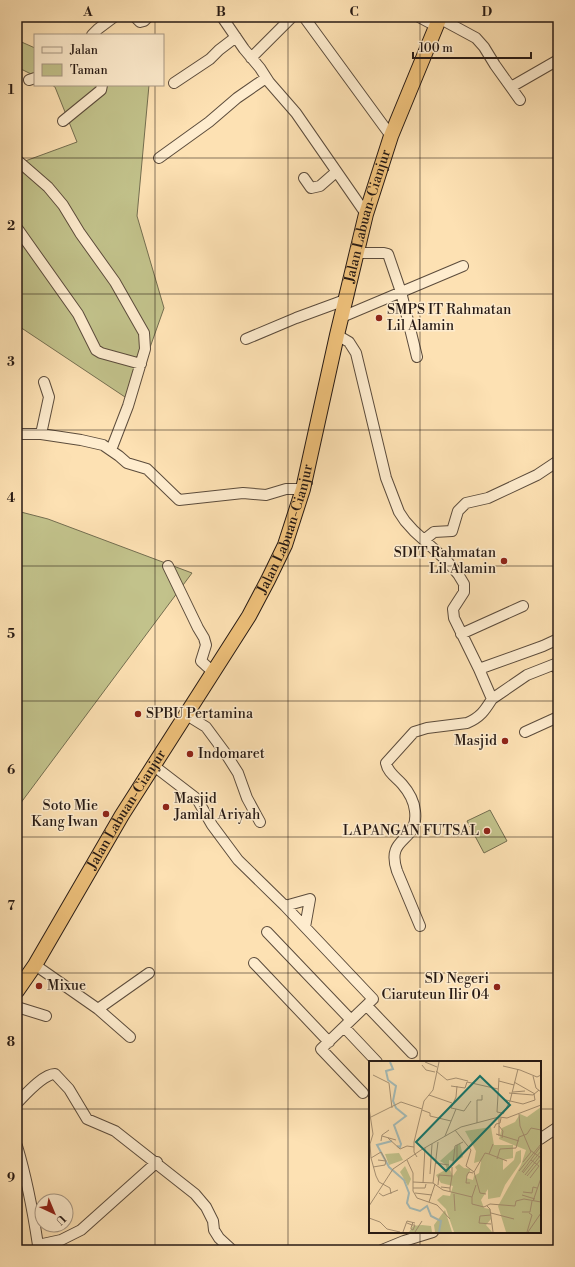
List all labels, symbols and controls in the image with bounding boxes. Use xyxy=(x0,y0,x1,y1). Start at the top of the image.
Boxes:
text: A xyxy=(82,4,93,20)
text: B xyxy=(216,4,226,20)
text: C xyxy=(349,4,359,20)
text: D xyxy=(482,4,492,20)
legend xyxy=(34,34,164,86)
scale bar xyxy=(413,34,531,60)
text: 100 m xyxy=(419,41,453,56)
text: Jalan xyxy=(69,43,98,58)
text: Taman xyxy=(70,63,108,78)
text: 1 xyxy=(8,82,15,98)
street label: Jalan Labuan-Cianjur xyxy=(341,147,395,286)
text: 2 xyxy=(7,218,15,234)
place label: SMPS IT Rahmatan Lil Alamin xyxy=(387,301,512,335)
marker: SMPS IT Rahmatan Lil Alamin xyxy=(374,313,384,323)
text: 3 xyxy=(7,354,15,370)
street label: Jalan Labuan-Cianjur xyxy=(253,462,317,598)
text: 4 xyxy=(7,490,16,506)
place label: SDIT Rahmatan Lil Alamin xyxy=(394,544,497,578)
marker: SDIT Rahmatan Lil Alamin xyxy=(499,556,509,566)
text: 5 xyxy=(7,626,15,642)
place label: SPBU Pertamina xyxy=(146,705,254,723)
marker: SPBU Pertamina xyxy=(133,709,143,719)
place label: Masjid xyxy=(454,732,497,750)
marker: Masjid xyxy=(500,736,510,746)
place label: Indomaret xyxy=(198,745,265,763)
street label: Jalan Labuan-Cianjur xyxy=(83,746,170,874)
marker: Indomaret xyxy=(185,749,195,759)
text: 6 xyxy=(7,762,15,778)
place label: Masjid Jamlal Ariyah xyxy=(173,790,261,824)
place label: Soto Mie Kang Iwan xyxy=(31,797,99,831)
marker: Masjid Jamlal Ariyah xyxy=(161,802,171,812)
marker: Soto Mie Kang Iwan xyxy=(101,809,111,819)
place label: LAPANGAN FUTSAL xyxy=(343,822,479,840)
marker: LAPANGAN FUTSAL xyxy=(482,826,492,836)
text: 7 xyxy=(7,898,15,914)
place label: SD Negeri Ciaruteun Ilir 04 xyxy=(382,970,489,1004)
place label: Mixue xyxy=(47,977,86,995)
marker: Mixue xyxy=(34,981,44,991)
marker: SD Negeri Ciaruteun Ilir 04 xyxy=(492,982,502,992)
text: 8 xyxy=(7,1034,15,1050)
inset map xyxy=(369,1061,541,1233)
text: 9 xyxy=(7,1170,15,1186)
north arrow xyxy=(34,1193,74,1233)
text: U xyxy=(52,1211,68,1228)

